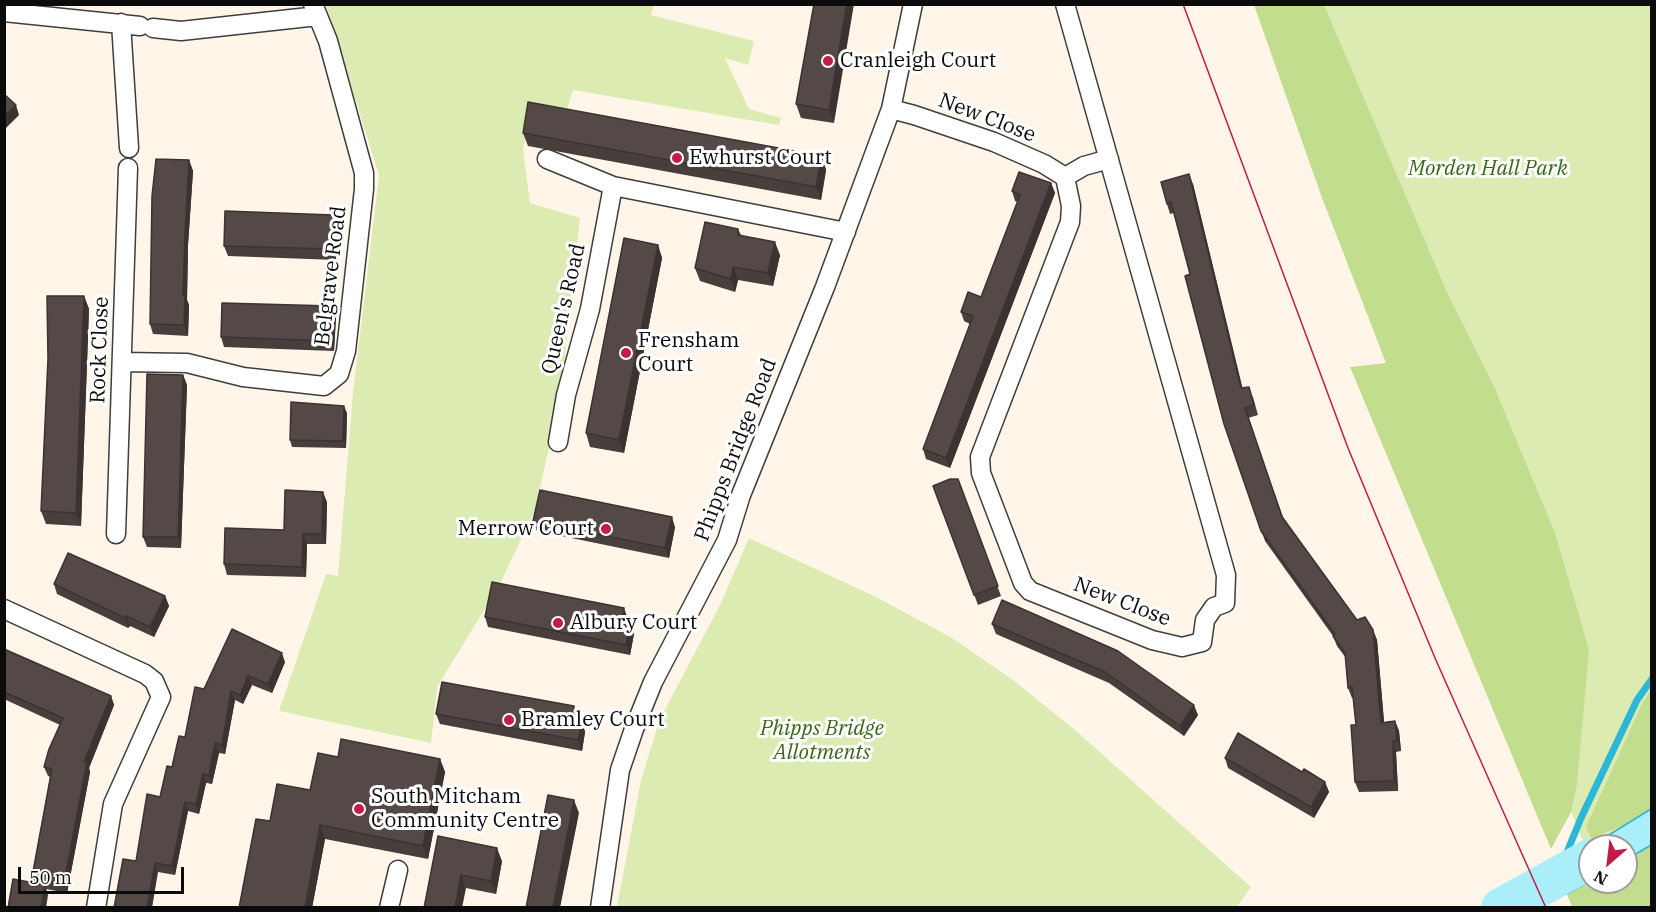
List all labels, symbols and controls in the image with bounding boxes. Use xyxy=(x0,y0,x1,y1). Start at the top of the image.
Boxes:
place label: Cranleigh Court xyxy=(840,48,996,74)
marker: Cranleigh Court xyxy=(821,54,835,68)
street label: New Close xyxy=(935,88,1039,148)
place label: Ewhurst Court xyxy=(689,145,832,171)
marker: Ewhurst Court xyxy=(670,151,684,165)
park label: Morden Hall Park xyxy=(1408,156,1568,182)
street label: Belgrave Road xyxy=(310,205,352,347)
street label: Queen's Road xyxy=(537,241,591,377)
street label: Rock Close xyxy=(86,296,114,404)
place label: Frensham Court xyxy=(638,328,739,378)
marker: Frensham Court xyxy=(619,346,633,360)
street label: Phipps Bridge Road xyxy=(689,355,783,545)
place label: Merrow Court xyxy=(458,516,594,542)
marker: Merrow Court xyxy=(599,522,613,536)
street label: New Close xyxy=(1070,572,1174,632)
place label: Albury Court xyxy=(570,610,697,636)
marker: Albury Court xyxy=(551,616,565,630)
place label: Bramley Court xyxy=(521,707,665,733)
marker: Bramley Court xyxy=(502,713,516,727)
park label: Phipps Bridge Allotments xyxy=(760,716,884,766)
place label: South Mitcham Community Centre xyxy=(371,784,559,834)
marker: South Mitcham Community Centre xyxy=(352,802,366,816)
north arrow xyxy=(1578,834,1638,894)
scale bar xyxy=(21,855,188,893)
text: 50 m xyxy=(29,866,72,889)
text: N xyxy=(1590,866,1611,890)

